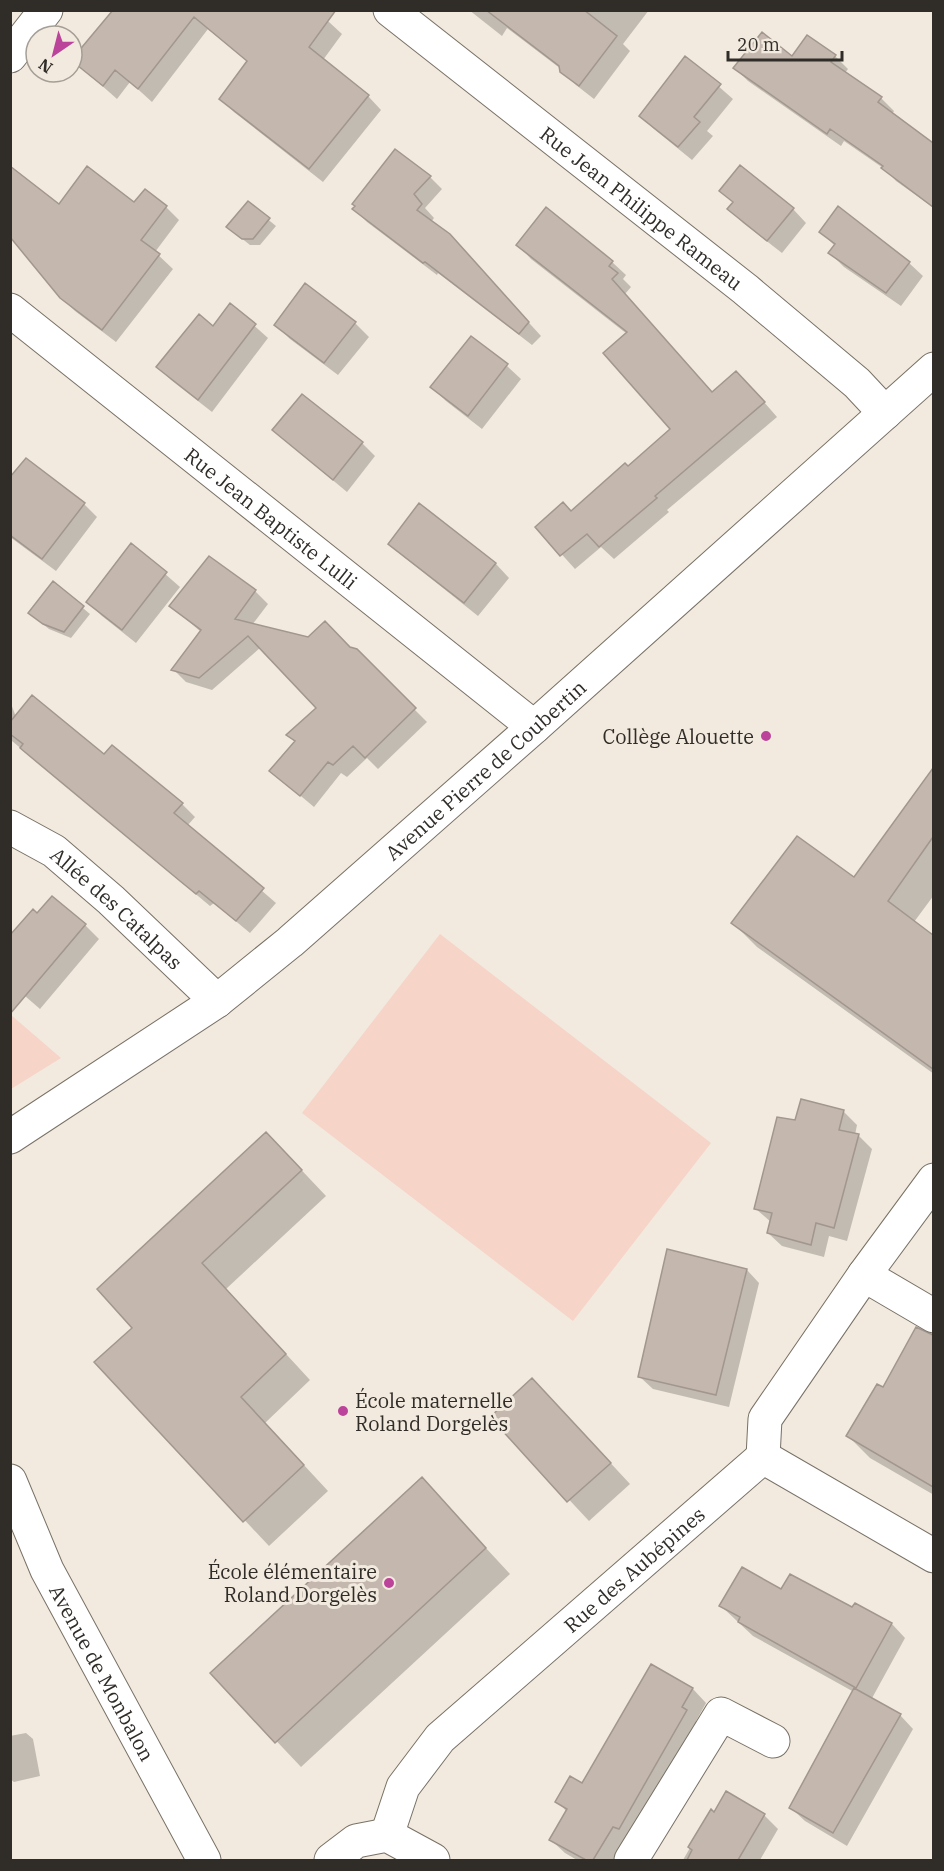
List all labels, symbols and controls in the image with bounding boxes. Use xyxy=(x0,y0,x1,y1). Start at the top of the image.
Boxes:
north arrow xyxy=(24,24,84,84)
scale bar xyxy=(728,24,842,62)
text: 20 m xyxy=(737,33,780,56)
text: N xyxy=(34,54,56,78)
street label: Rue Jean Philippe Rameau xyxy=(535,120,748,296)
street label: Rue Jean Baptiste Lulli xyxy=(179,441,363,595)
street label: Avenue Pierre de Coubertin xyxy=(379,673,592,866)
place label: Collège Alouette xyxy=(603,723,754,750)
marker: Collège Alouette xyxy=(759,729,773,743)
street label: Allée des Catalpas xyxy=(45,841,189,975)
place label: École maternelle Roland Dorgelès xyxy=(355,1387,513,1437)
marker: École maternelle Roland Dorgelès xyxy=(336,1404,350,1418)
street label: Rue des Aubépines xyxy=(558,1500,710,1638)
place label: École élémentaire Roland Dorgelès xyxy=(208,1558,377,1608)
marker: École élémentaire Roland Dorgelès xyxy=(382,1576,396,1590)
street label: Avenue de Monbalon xyxy=(44,1579,161,1766)

